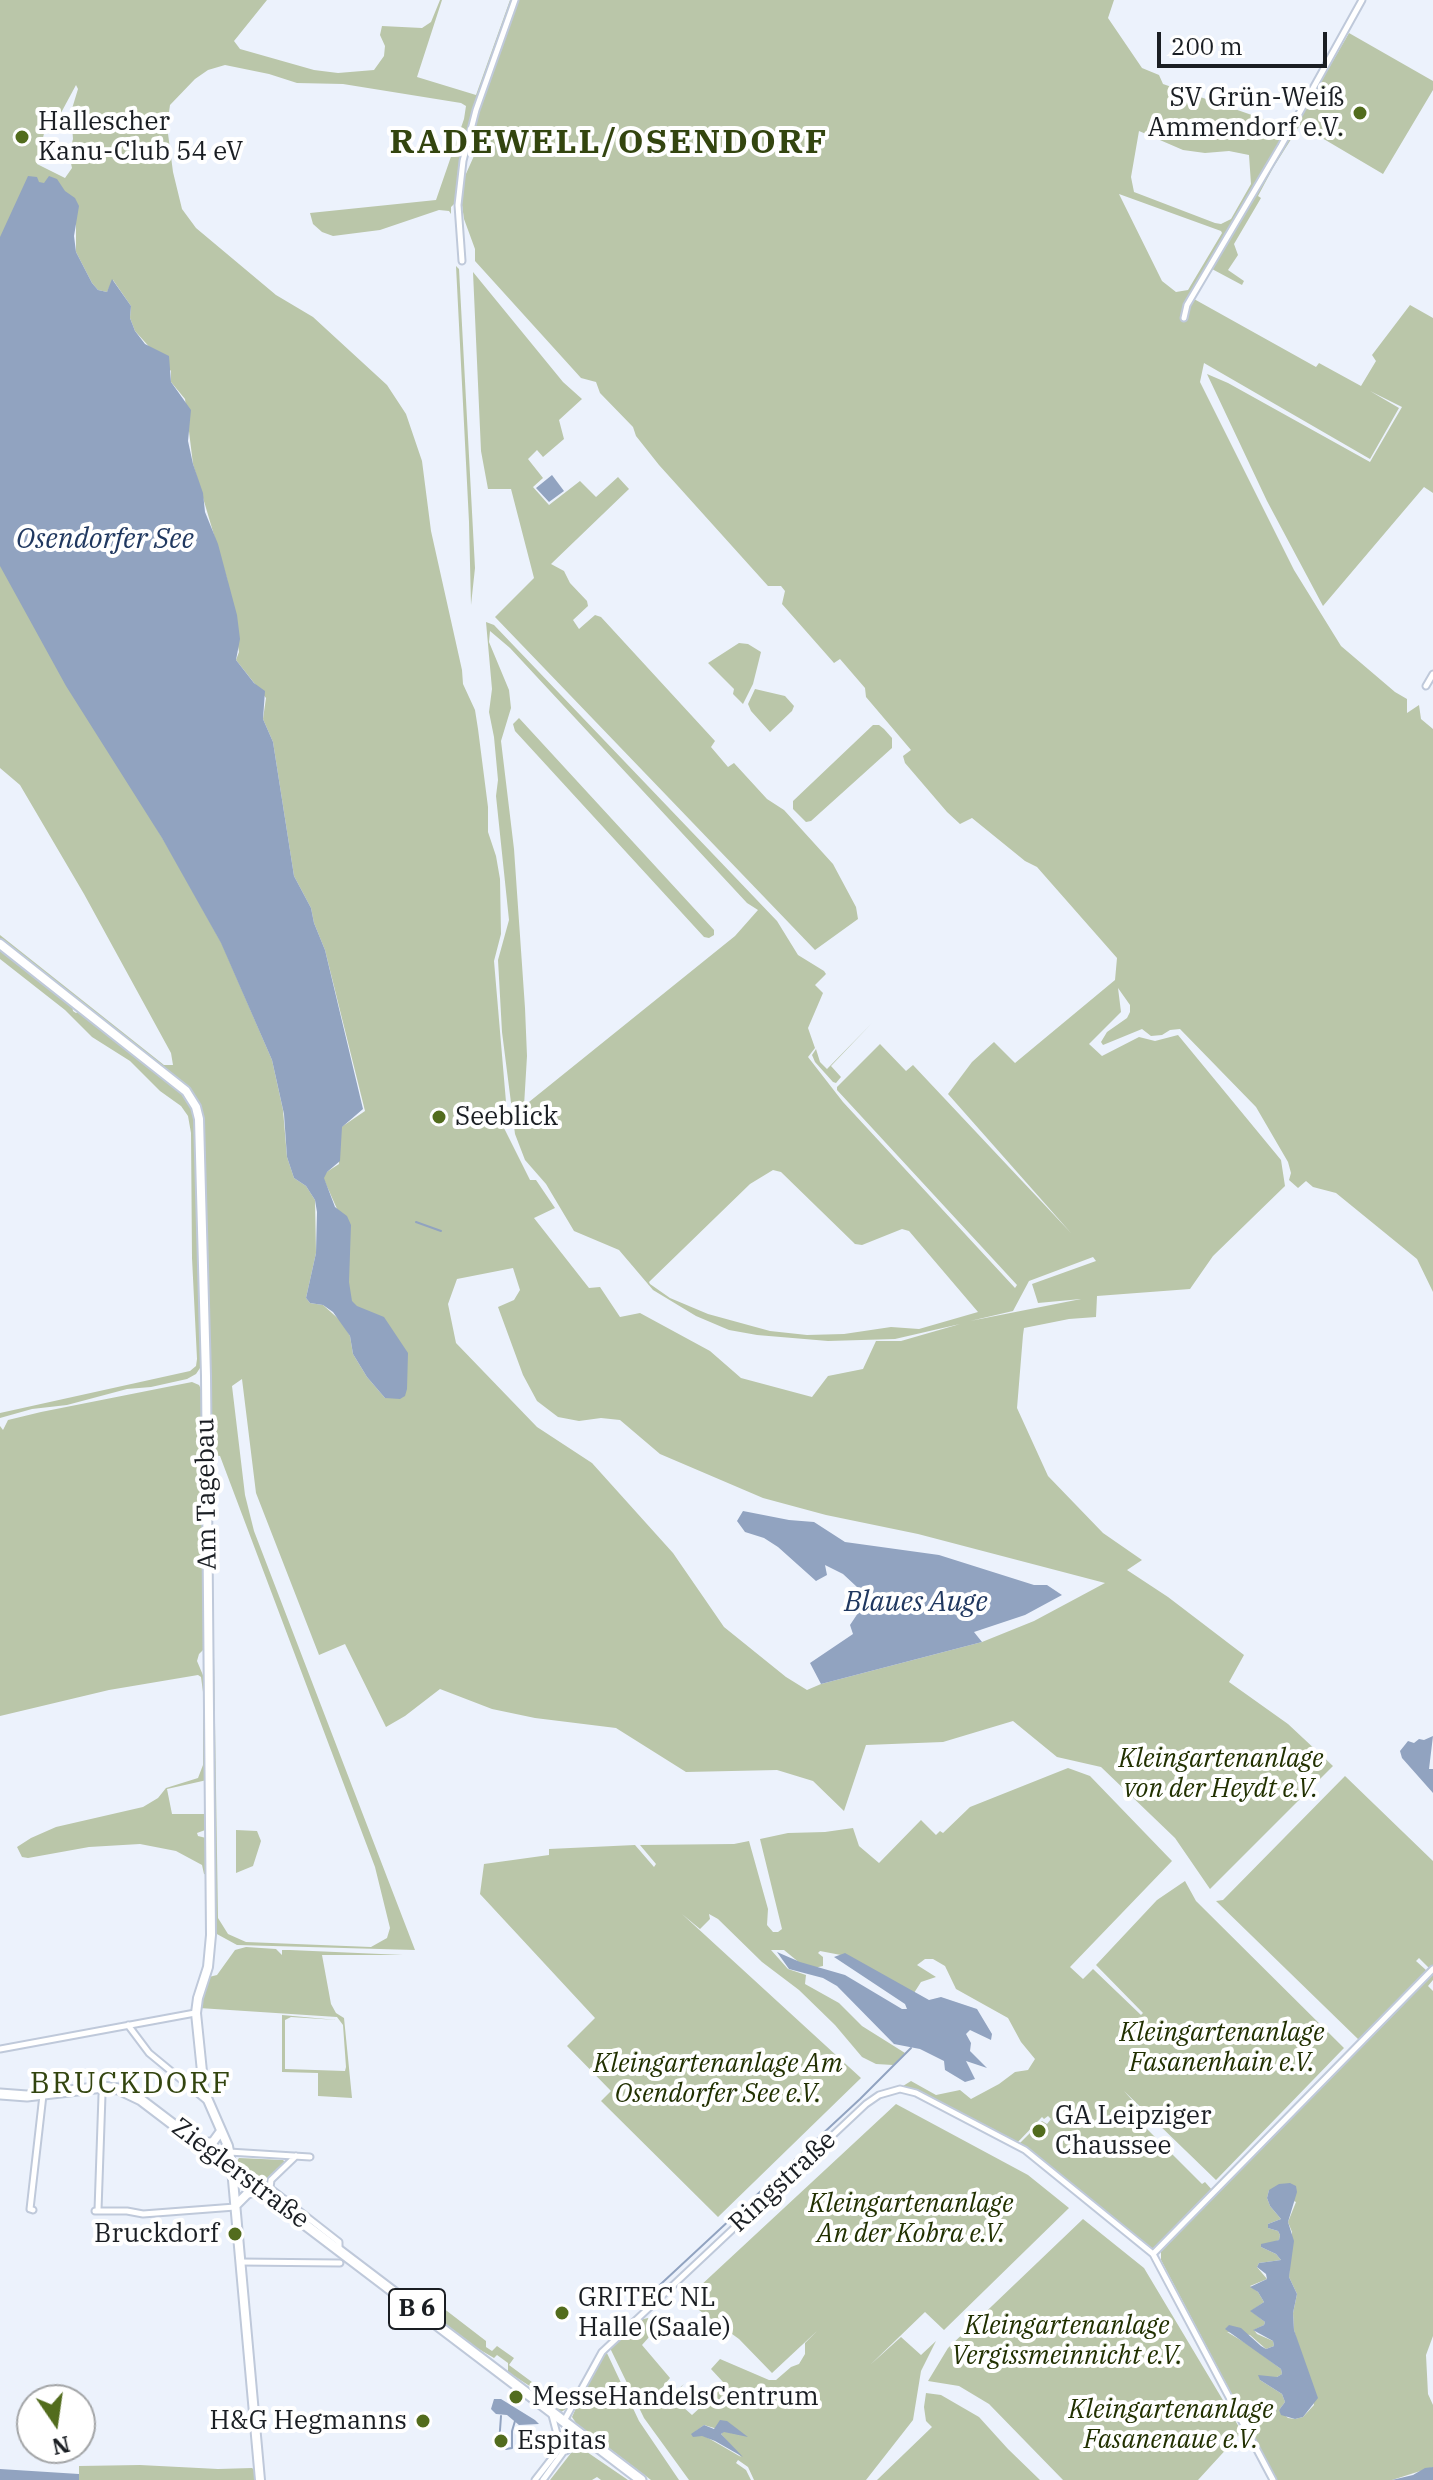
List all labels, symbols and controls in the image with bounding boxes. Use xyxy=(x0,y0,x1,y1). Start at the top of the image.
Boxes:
scale bar xyxy=(1161,16,1331,66)
text: 200 m xyxy=(1171,30,1243,62)
place label: SV Grün-Weiß Ammendorf e.V. xyxy=(1148,82,1344,144)
marker: SV Grün-Weiß Ammendorf e.V. xyxy=(1351,104,1369,122)
place label: Hallescher Kanu-Club 54 eV xyxy=(38,106,243,168)
district label: RADEWELL/OSENDORF xyxy=(389,123,829,163)
marker: Hallescher Kanu-Club 54 eV xyxy=(13,128,31,146)
water label: Osendorfer See xyxy=(16,523,194,557)
place label: Seeblick xyxy=(455,1101,558,1133)
marker: Seeblick xyxy=(430,1108,448,1126)
street label: Am Tagebau xyxy=(190,1417,224,1571)
water label: Blaues Auge xyxy=(844,1586,988,1620)
park label: Kleingartenanlage von der Heydt e.V. xyxy=(1118,1743,1324,1804)
park label: Kleingartenanlage Fasanenhain e.V. xyxy=(1119,2017,1325,2078)
park label: Kleingartenanlage Am Osendorfer See e.V. xyxy=(593,2048,843,2110)
district label: BRUCKDORF xyxy=(30,2066,232,2102)
place label: GA Leipziger Chaussee xyxy=(1055,2100,1212,2162)
street label: Zieglerstraße xyxy=(165,2112,315,2236)
marker: GA Leipziger Chaussee xyxy=(1030,2122,1048,2140)
street label: Ringstraße xyxy=(723,2125,843,2239)
park label: Kleingartenanlage An der Kobra e.V. xyxy=(808,2188,1014,2250)
place label: Bruckdorf xyxy=(94,2218,219,2250)
marker: Bruckdorf xyxy=(226,2225,244,2243)
place label: GRITEC NL Halle (Saale) xyxy=(578,2282,731,2344)
road number: B 6 xyxy=(389,2289,445,2329)
marker: GRITEC NL Halle (Saale) xyxy=(553,2304,571,2322)
park label: Kleingartenanlage Vergissmeinnicht e.V. xyxy=(951,2310,1183,2372)
place label: MesseHandelsCentrum xyxy=(532,2381,819,2413)
north arrow xyxy=(16,2384,96,2464)
marker: MesseHandelsCentrum xyxy=(507,2388,525,2406)
park label: Kleingartenanlage Fasanenaue e.V. xyxy=(1068,2394,1274,2456)
place label: H&G Hegmanns xyxy=(209,2405,407,2437)
marker: H&G Hegmanns xyxy=(414,2412,432,2430)
place label: Espitas xyxy=(517,2425,607,2457)
text: N xyxy=(49,2430,73,2462)
marker: Espitas xyxy=(492,2432,510,2450)

